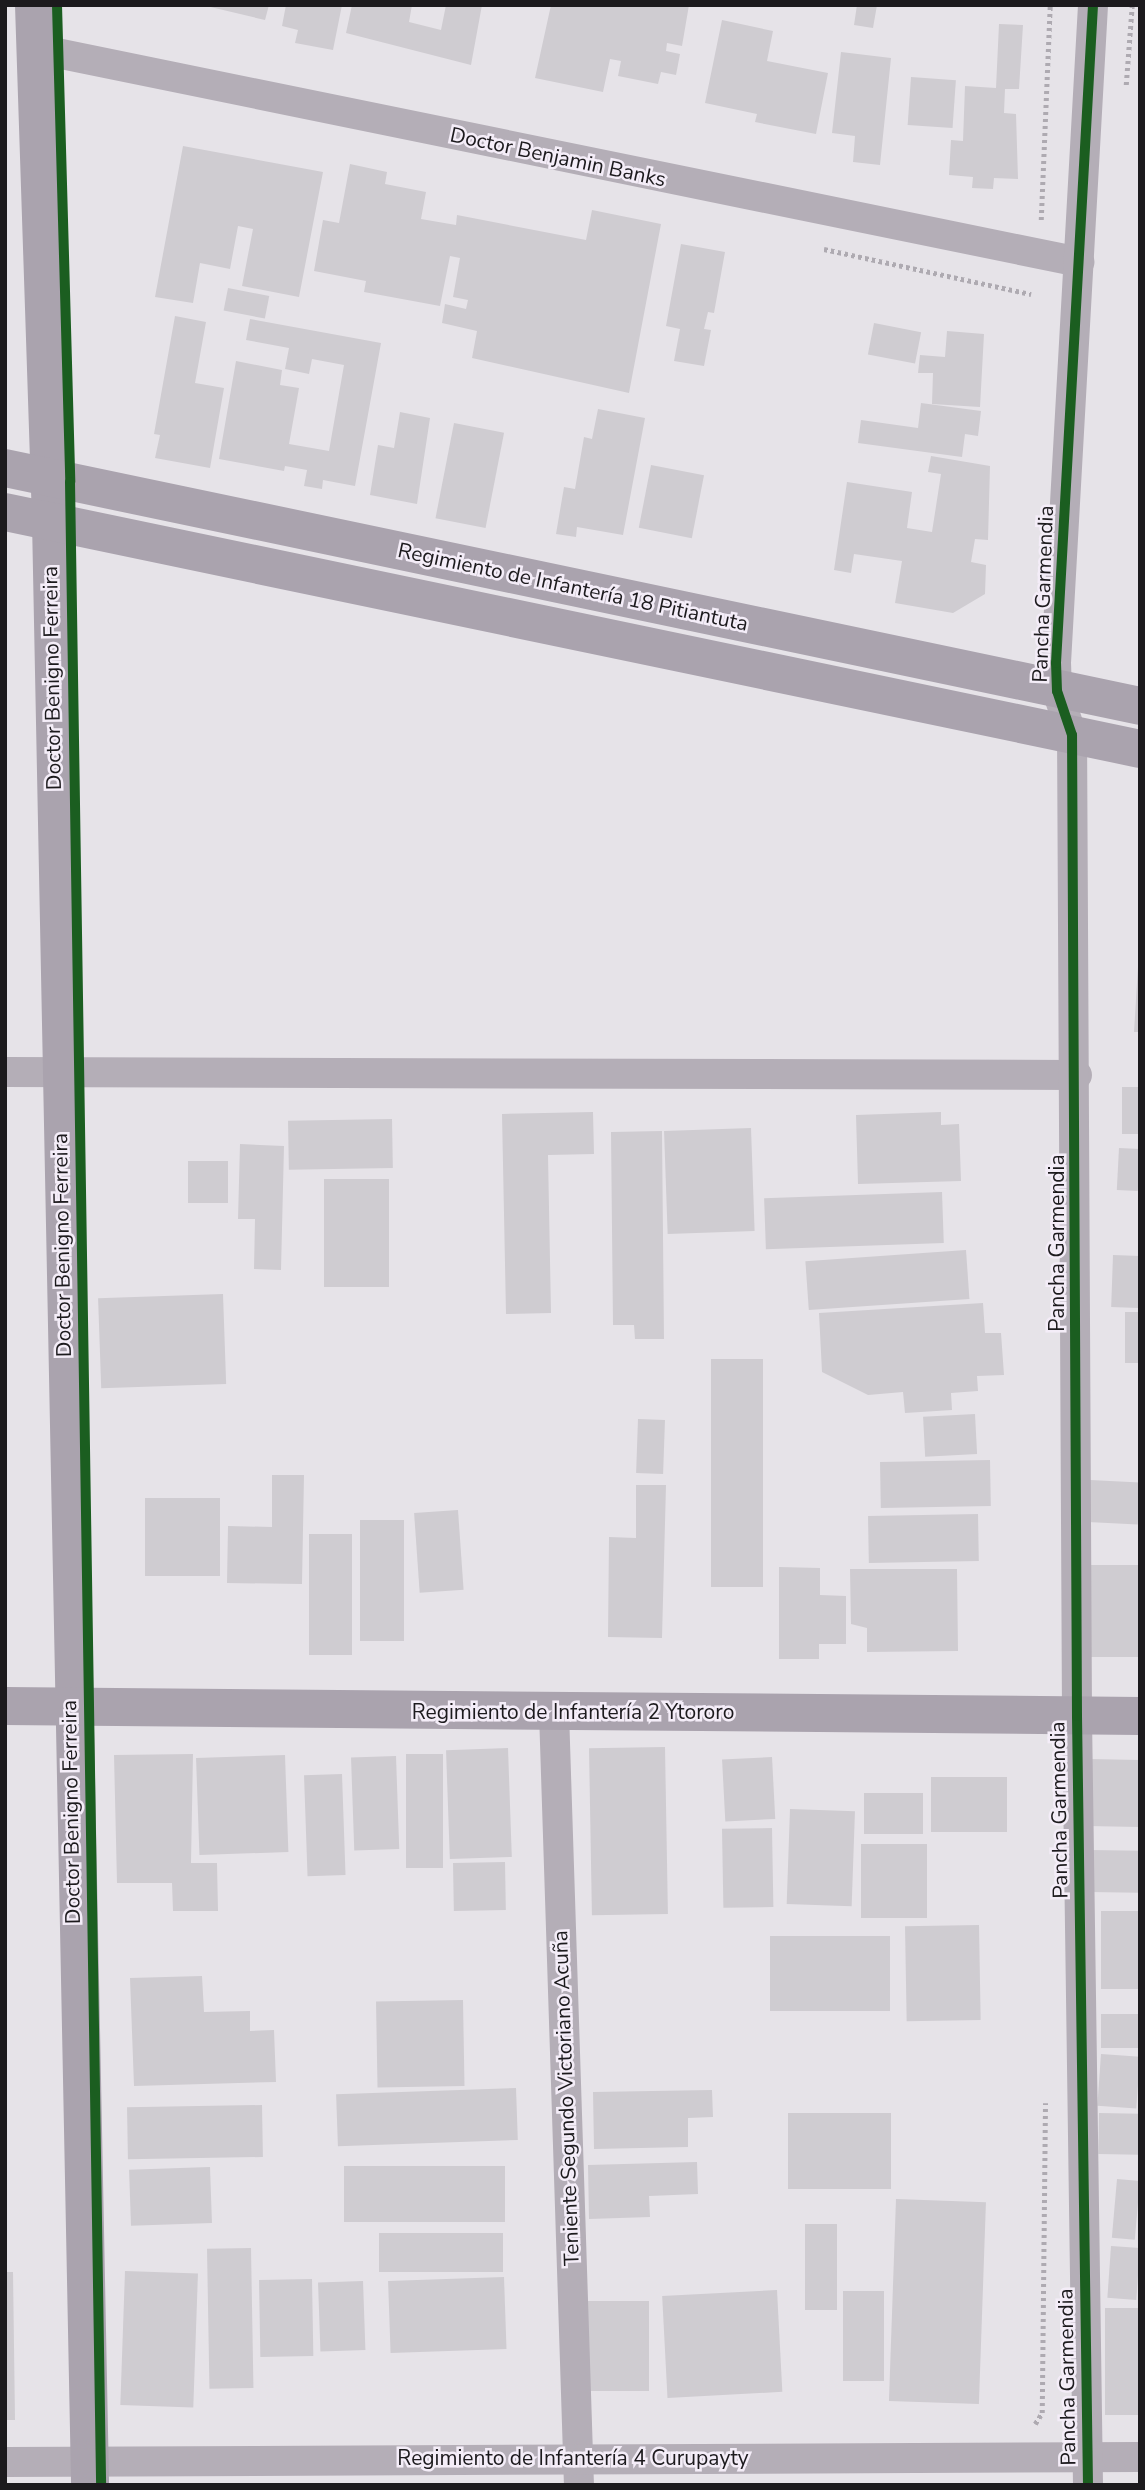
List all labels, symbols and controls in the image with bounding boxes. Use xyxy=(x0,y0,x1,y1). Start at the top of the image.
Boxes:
street label: Doctor Benjamin Banks xyxy=(448,122,668,192)
street label: Pancha Garmendia xyxy=(1027,505,1059,683)
street label: Regimiento de Infantería 18 Pitiantuta xyxy=(396,538,750,636)
street label: Doctor Benigno Ferreira xyxy=(37,566,67,790)
street label: Doctor Benigno Ferreira xyxy=(47,1133,77,1357)
street label: Pancha Garmendia xyxy=(1044,1154,1070,1332)
street label: Regimiento de Infantería 2 Ytororo xyxy=(412,1699,734,1725)
street label: Doctor Benigno Ferreira xyxy=(56,1700,86,1924)
street label: Pancha Garmendia xyxy=(1045,1721,1073,1899)
street label: Teniente Segundo Victoriano Acuña xyxy=(548,1930,584,2266)
street label: Pancha Garmendia xyxy=(1053,2288,1081,2466)
street label: Regimiento de Infantería 4 Curupayty xyxy=(397,2445,749,2471)

